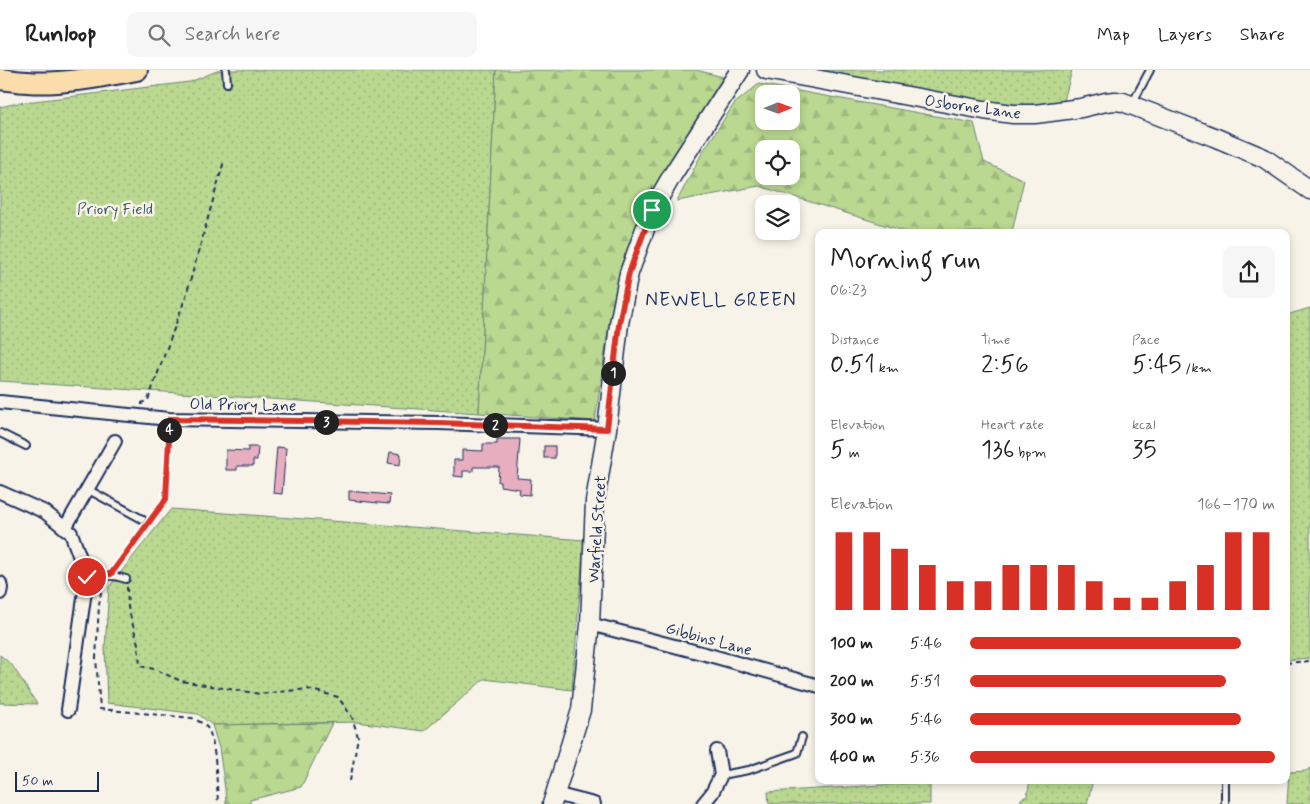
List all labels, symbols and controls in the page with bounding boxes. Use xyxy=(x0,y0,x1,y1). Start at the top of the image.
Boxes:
search box xyxy=(127,12,477,57)
text: Runloop xyxy=(25,19,97,50)
icon: search xyxy=(145,21,173,49)
text: Search here xyxy=(185,22,280,47)
text: Map xyxy=(1097,23,1130,47)
text: Layers xyxy=(1158,23,1212,47)
text: Share xyxy=(1240,23,1285,47)
north arrow xyxy=(755,85,800,130)
map controls xyxy=(755,85,800,240)
street label: Osborne Lane xyxy=(923,90,1022,125)
button: locate xyxy=(755,140,800,185)
pin xyxy=(631,189,673,231)
button: layers xyxy=(755,195,800,240)
icon: arrive xyxy=(638,196,666,224)
park label: Priory Field xyxy=(77,199,153,220)
text: Morning run xyxy=(830,242,981,279)
button: share xyxy=(1223,246,1275,298)
text: 06:23 xyxy=(830,280,867,301)
district label: NEWELL GREEN xyxy=(645,288,797,313)
text: Distance xyxy=(830,331,879,349)
text: Time xyxy=(981,331,1010,349)
text: Pace xyxy=(1132,331,1160,349)
text: 0.51 xyxy=(830,349,875,382)
text: 2:56 xyxy=(981,349,1029,382)
text: 5:45 xyxy=(1132,349,1182,382)
text: km xyxy=(875,359,899,377)
text: /km xyxy=(1182,359,1212,377)
pin: 1 xyxy=(600,360,626,386)
text: 1 xyxy=(610,364,617,382)
street label: Old Priory Lane xyxy=(189,394,296,417)
pin: 3 xyxy=(314,410,338,434)
pin: 2 xyxy=(482,412,508,438)
text: 3 xyxy=(323,413,330,431)
text: 2 xyxy=(492,416,499,434)
text: Elevation xyxy=(830,416,885,434)
text: Heart rate xyxy=(981,416,1044,434)
text: kcal xyxy=(1132,416,1156,434)
pin: 4 xyxy=(156,418,182,442)
text: 4 xyxy=(165,421,174,439)
text: 5 xyxy=(830,434,845,467)
text: 136 xyxy=(981,434,1015,467)
text: 35 xyxy=(1132,434,1157,467)
text: m xyxy=(845,444,860,462)
text: bpm xyxy=(1015,444,1047,462)
street label: Warfield Street xyxy=(583,474,612,584)
text: Elevation xyxy=(830,494,893,515)
text: 166–170 m xyxy=(1197,494,1275,515)
pin xyxy=(66,556,108,598)
icon: check xyxy=(73,563,101,591)
street label: Gibbins Lane xyxy=(663,618,754,661)
text: 100 m xyxy=(830,633,873,654)
text: 5:46 xyxy=(910,633,942,654)
text: 200 m xyxy=(830,671,874,692)
text: 5:51 xyxy=(910,671,940,692)
text: 300 m xyxy=(830,709,873,730)
text: 5:46 xyxy=(910,709,942,730)
text: 400 m xyxy=(830,747,875,768)
text: 5:36 xyxy=(910,747,940,768)
scale bar xyxy=(15,769,99,792)
text: 50 m xyxy=(22,772,53,790)

